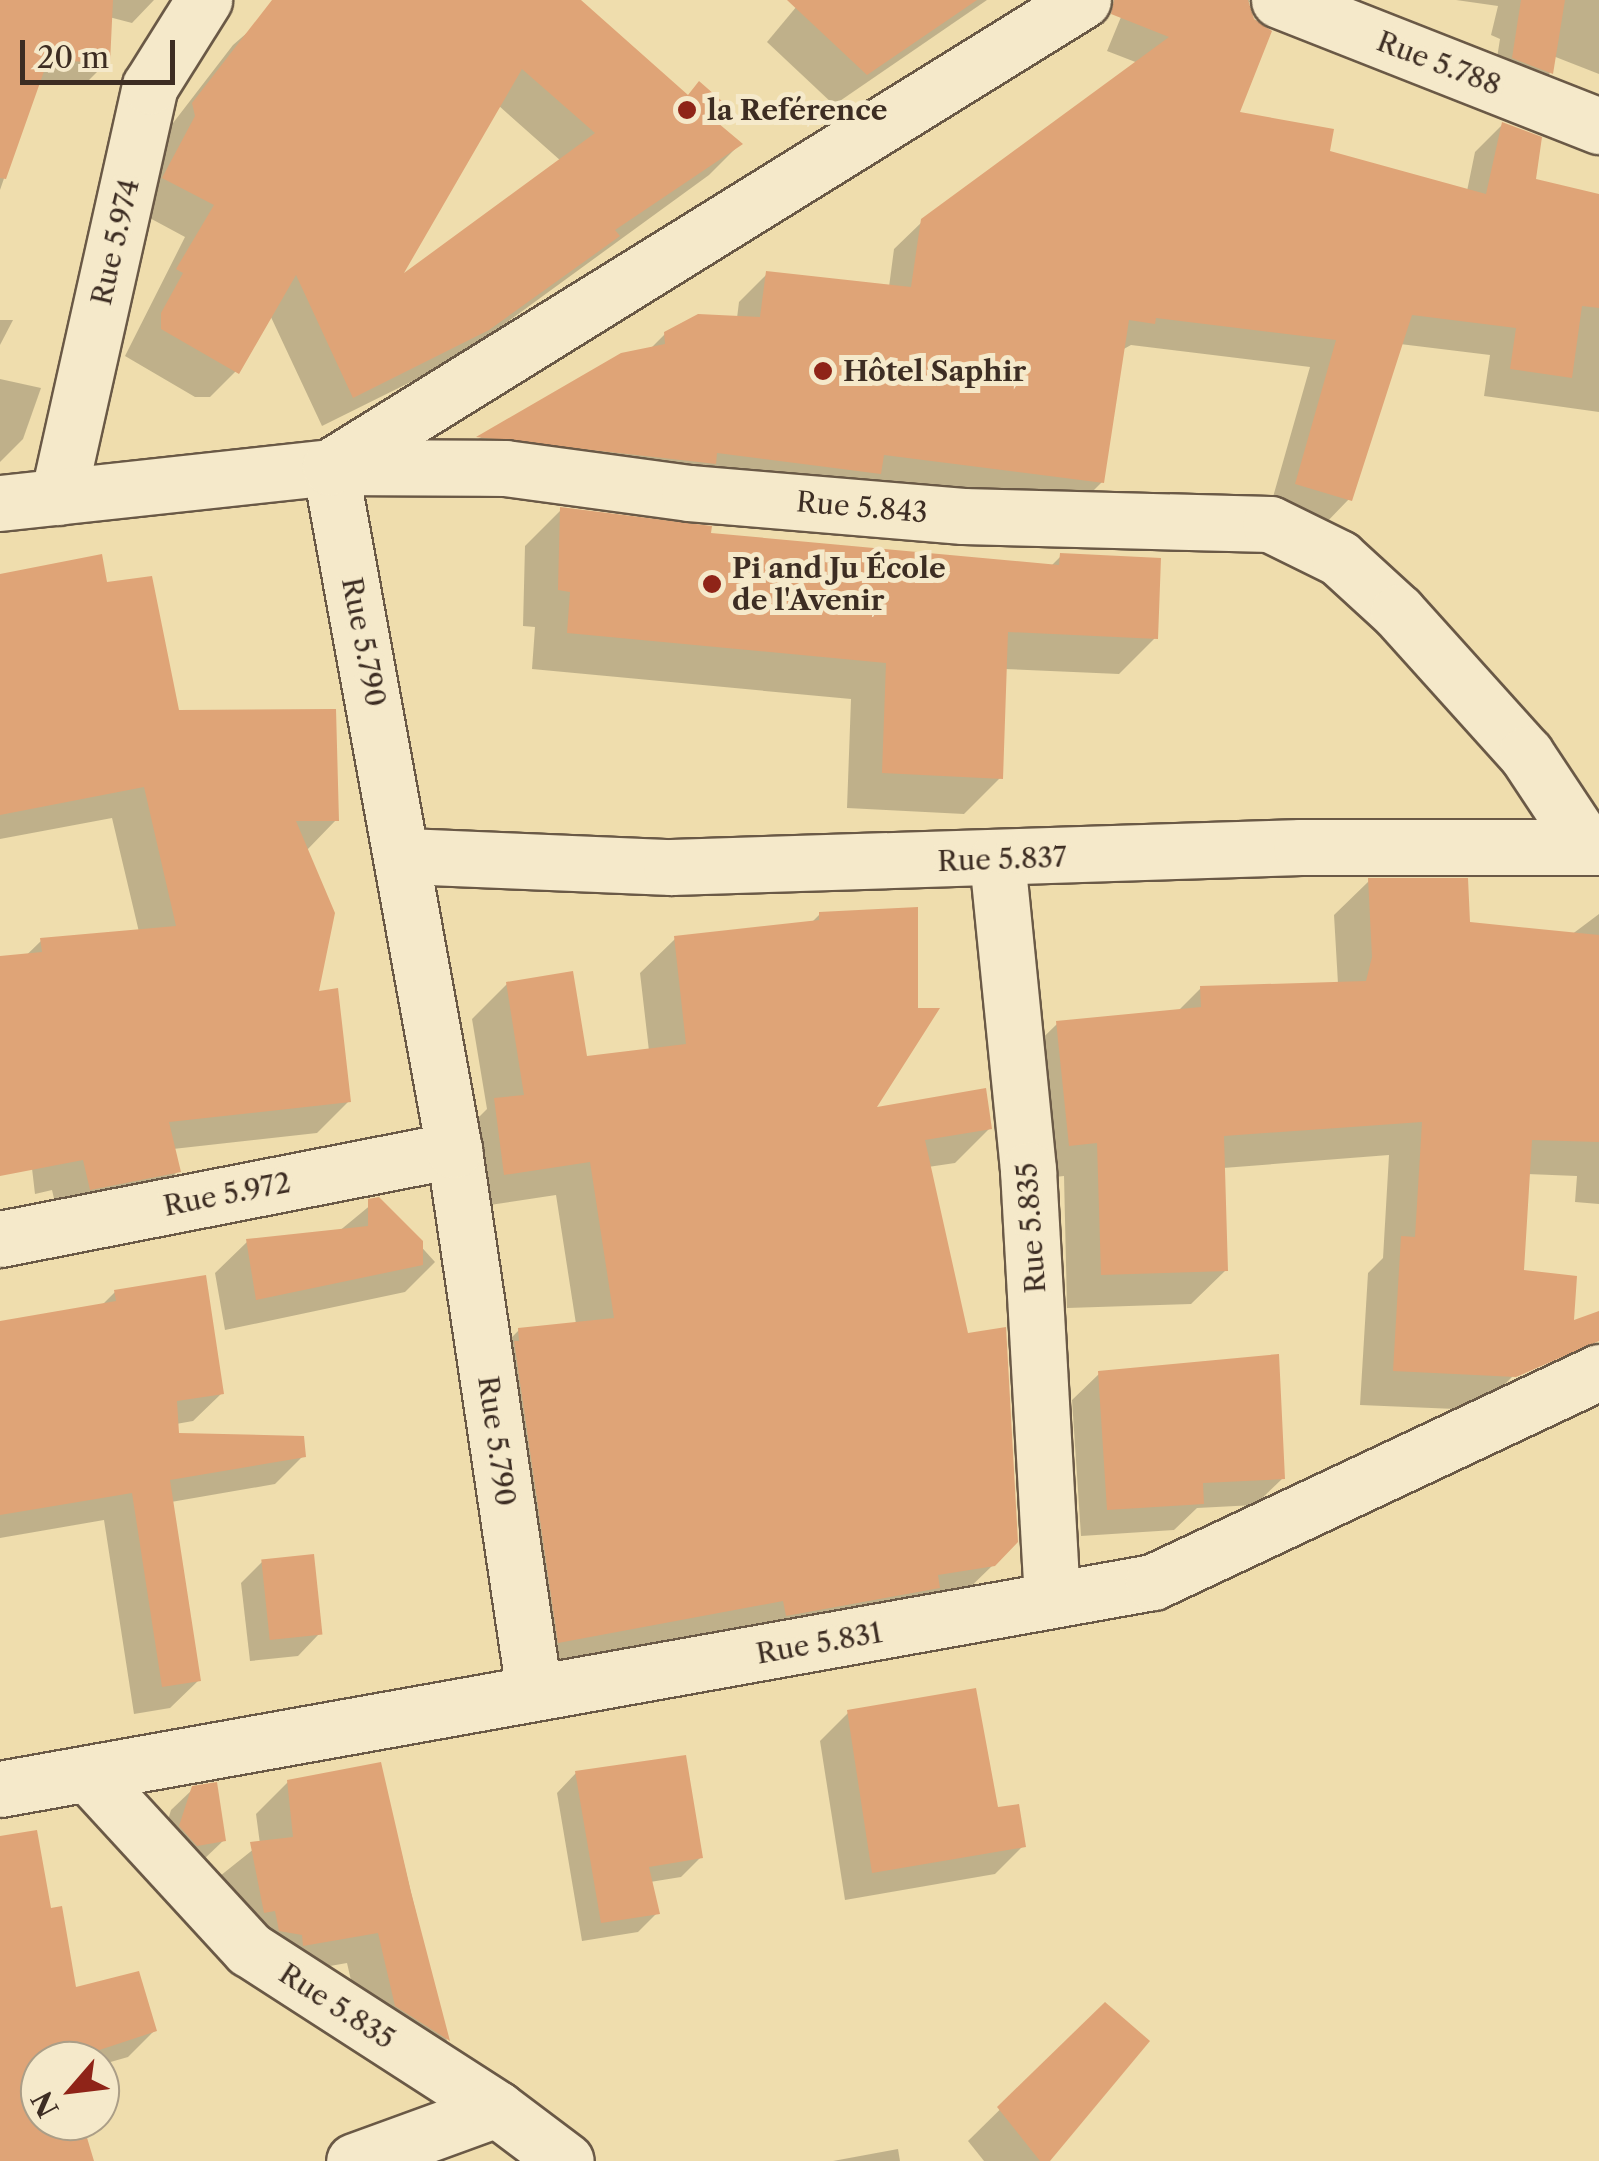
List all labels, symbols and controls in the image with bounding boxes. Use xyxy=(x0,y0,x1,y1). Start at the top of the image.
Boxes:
scale bar xyxy=(25,20,180,82)
street label: Rue 5.788 xyxy=(1372,24,1506,102)
text: 20 m xyxy=(37,39,109,76)
place label: la Reférence xyxy=(707,93,888,127)
marker: la Reférence xyxy=(676,99,698,121)
street label: Rue 5.974 xyxy=(84,176,146,308)
place label: Hôtel Saphir xyxy=(843,354,1026,388)
marker: Hôtel Saphir xyxy=(812,360,834,382)
street label: Rue 5.843 xyxy=(795,485,929,529)
place label: Pi and Ju École de l'Avenir xyxy=(732,551,946,617)
marker: Pi and Ju École de l'Avenir xyxy=(701,573,723,595)
street label: Rue 5.790 xyxy=(335,575,393,709)
street label: Rue 5.837 xyxy=(937,840,1067,878)
street label: Rue 5.835 xyxy=(1010,1162,1052,1294)
street label: Rue 5.972 xyxy=(161,1165,293,1223)
street label: Rue 5.790 xyxy=(471,1374,523,1508)
street label: Rue 5.831 xyxy=(753,1615,885,1671)
street label: Rue 5.835 xyxy=(273,1956,401,2056)
north arrow xyxy=(20,2041,120,2141)
text: N xyxy=(25,2085,66,2123)

